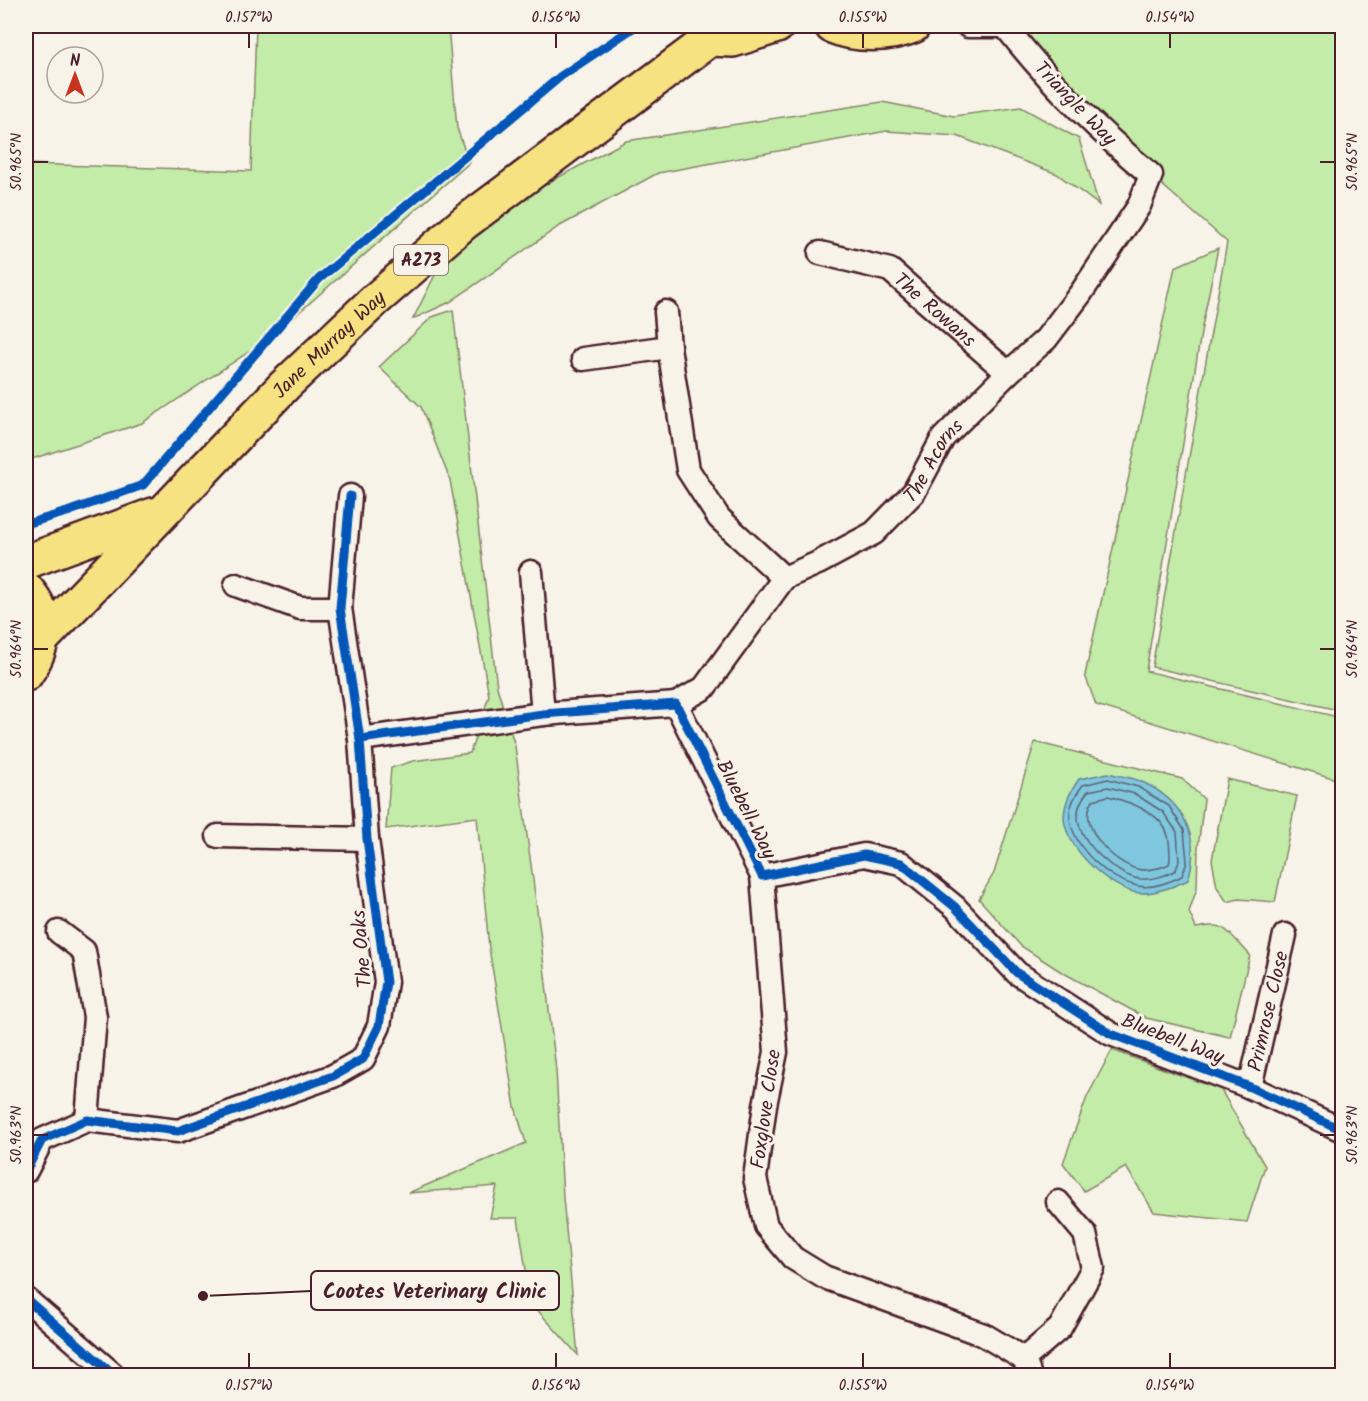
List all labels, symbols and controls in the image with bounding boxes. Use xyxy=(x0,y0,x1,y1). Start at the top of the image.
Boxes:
text: 0.157°W xyxy=(225,6,273,30)
text: 0.156°W xyxy=(532,6,581,30)
text: 0.155°W xyxy=(839,6,888,30)
text: 0.154°W xyxy=(1146,6,1195,30)
north arrow xyxy=(45,45,105,105)
text: N xyxy=(70,49,80,74)
street label: Triangle Way xyxy=(1026,54,1124,155)
text: 50.965°N xyxy=(5,133,29,191)
text: 50.965°N xyxy=(1341,133,1365,191)
road number: A273 xyxy=(394,245,448,275)
street label: The Rowans xyxy=(885,266,983,357)
street label: Jane Murray Way xyxy=(266,283,394,407)
street label: The Acorns xyxy=(897,412,972,512)
text: 50.964°N xyxy=(5,620,29,678)
text: 50.964°N xyxy=(1341,620,1365,678)
street label: Bluebell Way xyxy=(706,755,784,866)
street label: The Oaks xyxy=(344,908,382,989)
street label: Primrose Close xyxy=(1240,948,1299,1075)
street label: Bluebell Way xyxy=(1116,1006,1229,1074)
street label: Foxglove Close xyxy=(743,1047,791,1171)
text: 50.963°N xyxy=(5,1106,29,1164)
text: 50.963°N xyxy=(1341,1106,1365,1164)
callout: Cootes Veterinary Clinic xyxy=(311,1271,559,1310)
text: Cootes Veterinary Clinic xyxy=(323,1276,547,1309)
text: 0.157°W xyxy=(225,1374,273,1398)
text: 0.156°W xyxy=(532,1374,581,1398)
text: 0.155°W xyxy=(839,1374,888,1398)
text: 0.154°W xyxy=(1146,1374,1195,1398)

